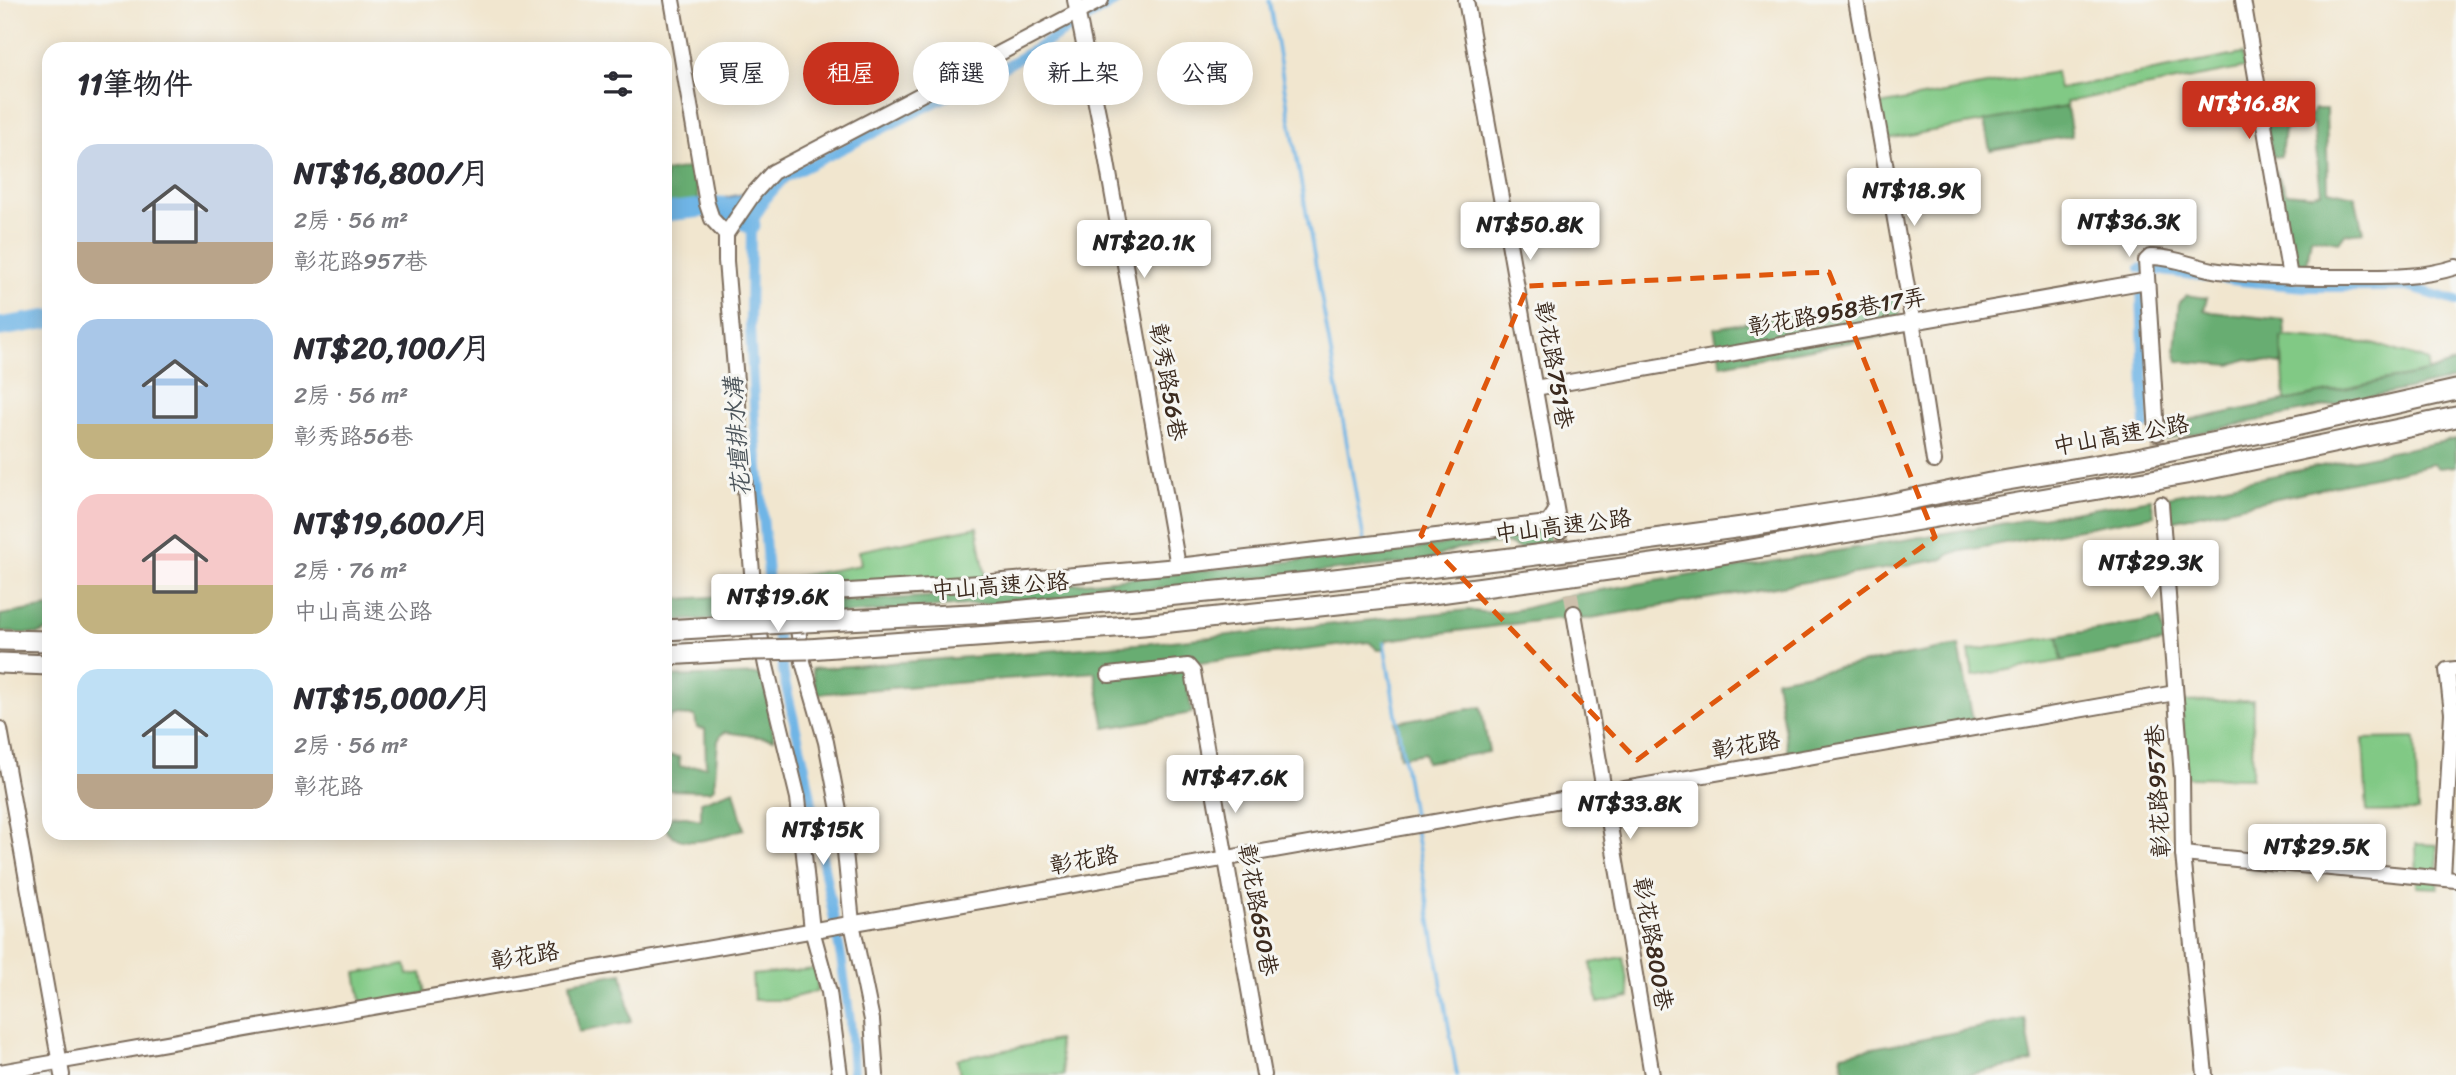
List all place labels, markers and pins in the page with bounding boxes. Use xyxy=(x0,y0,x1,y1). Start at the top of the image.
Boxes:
pin: NT$16.8K xyxy=(2177,82,2321,141)
pin: NT$18.9K xyxy=(1842,168,1986,228)
pin: NT$36.3K xyxy=(2057,200,2201,259)
pin: NT$50.8K xyxy=(1458,202,1602,262)
pin: NT$20.1K xyxy=(1072,220,1216,280)
pin: NT$29.3K xyxy=(2079,540,2223,600)
pin: NT$19.6K xyxy=(706,574,850,634)
pin: NT$47.6K xyxy=(1163,756,1307,815)
pin: NT$33.8K xyxy=(1558,782,1702,841)
pin: NT$15K xyxy=(766,808,880,867)
pin: NT$29.5K xyxy=(2245,824,2389,884)

